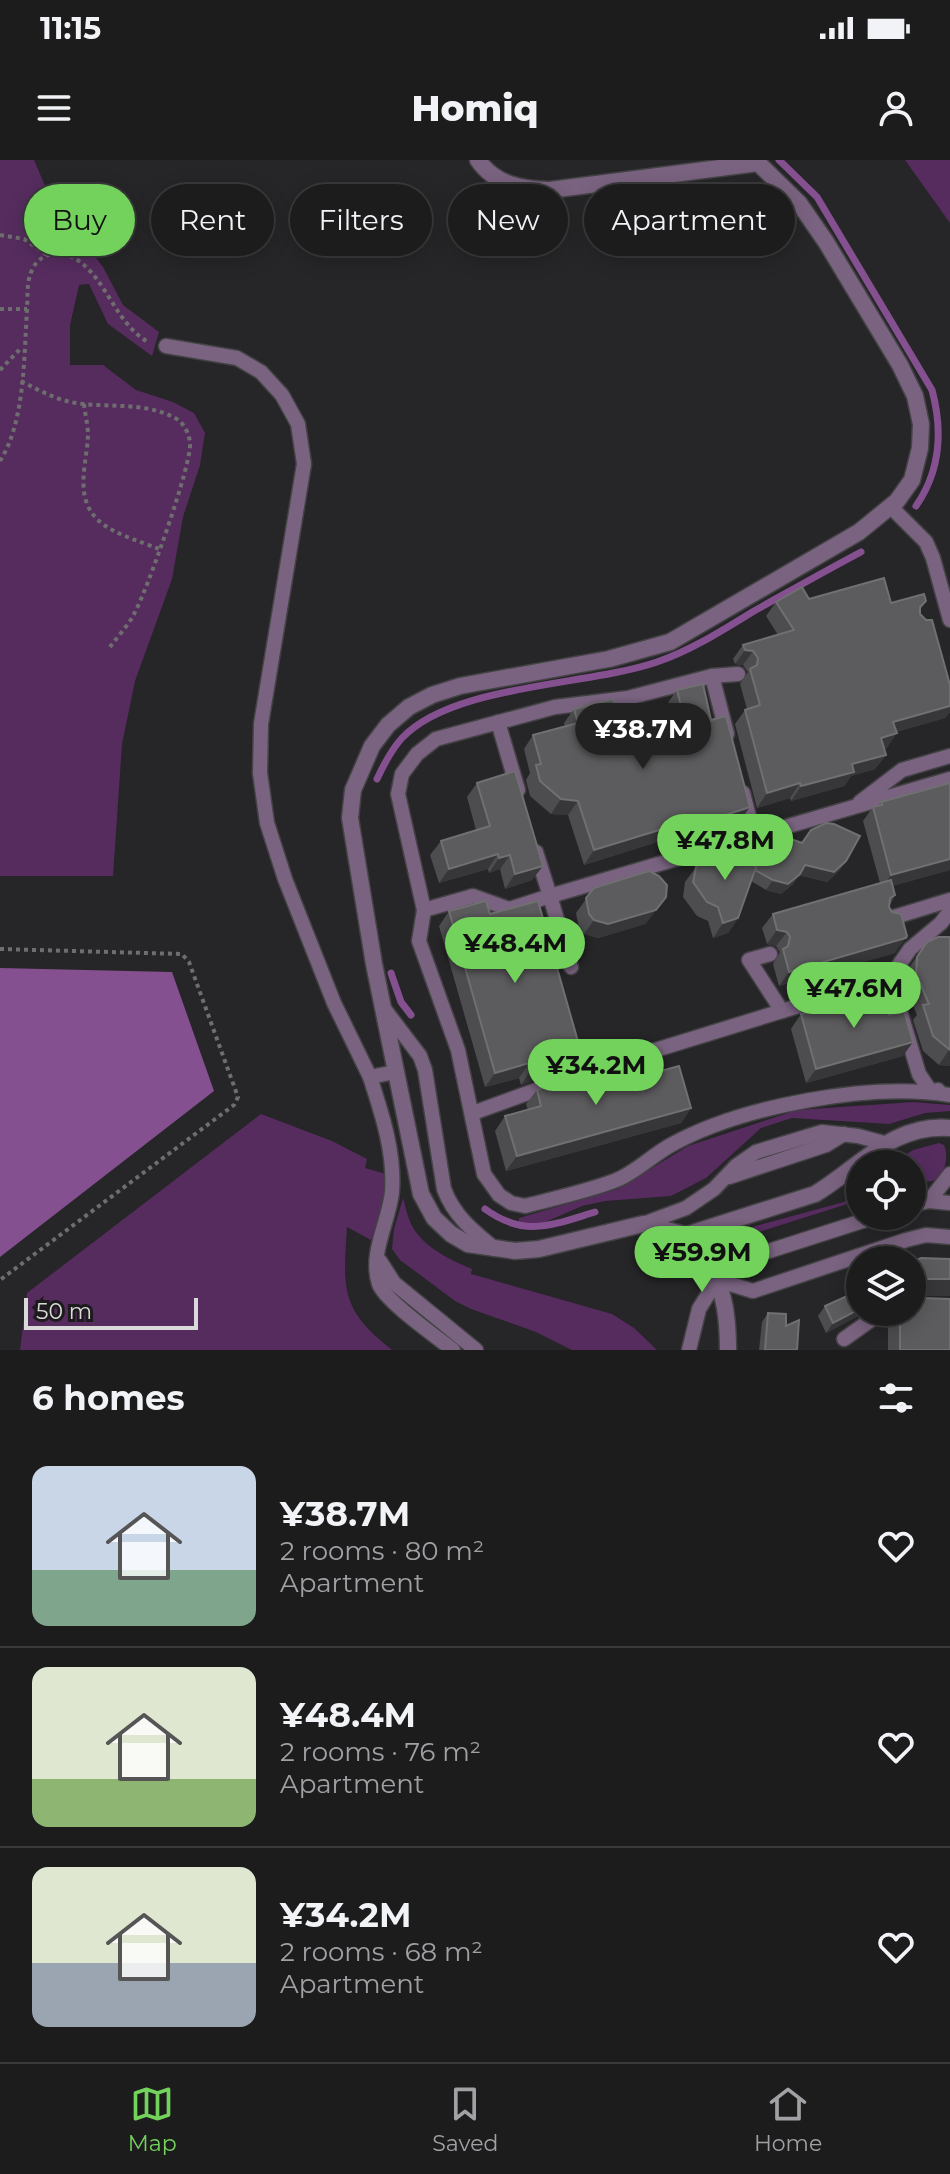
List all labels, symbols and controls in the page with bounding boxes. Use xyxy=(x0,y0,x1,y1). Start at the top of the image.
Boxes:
text: 11:15 xyxy=(40,10,101,47)
icon: menu xyxy=(32,86,76,130)
text: Homiq xyxy=(412,86,538,130)
icon: person xyxy=(874,86,918,130)
chip: Buy xyxy=(24,184,135,256)
chip: Rent xyxy=(151,184,274,256)
chip: Filters xyxy=(290,184,432,256)
chip: New xyxy=(448,184,568,256)
chip: Apartment xyxy=(584,184,795,256)
pin: ¥38.7M xyxy=(578,703,708,771)
text: ¥38.7M xyxy=(593,713,693,745)
pin: ¥47.8M xyxy=(660,814,790,882)
text: ¥47.8M xyxy=(675,824,775,856)
pin: ¥48.4M xyxy=(450,917,580,985)
text: ¥48.4M xyxy=(463,927,567,959)
pin: ¥47.6M xyxy=(789,962,919,1030)
text: ¥47.6M xyxy=(805,972,903,1004)
pin: ¥34.2M xyxy=(531,1039,661,1107)
text: ¥34.2M xyxy=(546,1049,646,1081)
map controls xyxy=(846,1150,926,1326)
button: locate xyxy=(846,1150,926,1230)
pin: ¥59.9M xyxy=(637,1226,767,1294)
text: ¥59.9M xyxy=(652,1236,752,1268)
button: layers xyxy=(846,1246,926,1326)
scale bar xyxy=(24,1294,198,1330)
text: 50 m xyxy=(36,1298,92,1325)
icon: filters xyxy=(874,1376,918,1420)
text: 6 homes xyxy=(32,1377,185,1419)
text: ¥38.7M xyxy=(280,1493,410,1535)
icon: home xyxy=(96,1498,192,1594)
icon: heart xyxy=(874,1524,918,1568)
text: 2 rooms · 80 m² xyxy=(280,1535,484,1567)
text: Apartment xyxy=(280,1567,424,1599)
text: ¥48.4M xyxy=(280,1694,416,1736)
icon: home xyxy=(96,1699,192,1795)
icon: heart xyxy=(874,1725,918,1769)
text: 2 rooms · 76 m² xyxy=(280,1736,481,1768)
text: Apartment xyxy=(280,1768,424,1800)
text: ¥34.2M xyxy=(280,1894,411,1936)
icon: home xyxy=(96,1899,192,1995)
icon: heart xyxy=(874,1925,918,1969)
text: 2 rooms · 68 m² xyxy=(280,1936,483,1968)
text: Apartment xyxy=(280,1968,424,2000)
tab: Map xyxy=(128,2082,177,2157)
tab: Saved xyxy=(432,2082,498,2157)
tab: Home xyxy=(754,2082,822,2157)

